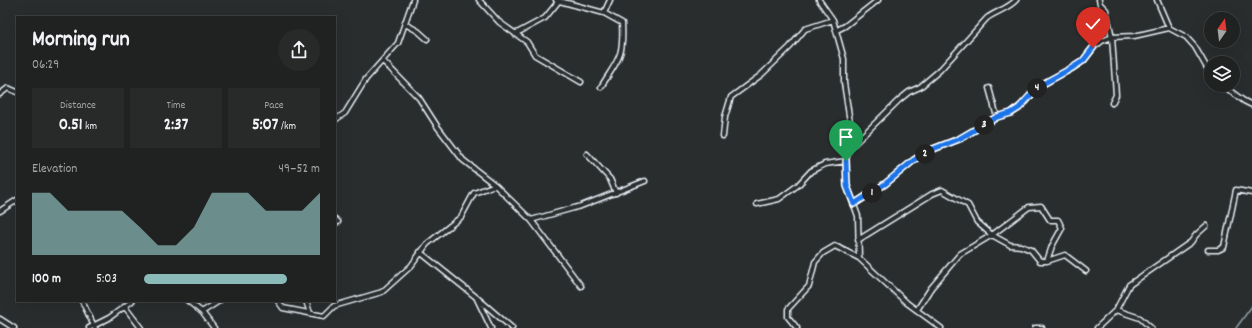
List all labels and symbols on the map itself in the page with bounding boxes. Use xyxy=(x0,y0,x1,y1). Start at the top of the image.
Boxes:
pin xyxy=(1076,7.0,1110,48)
north arrow xyxy=(1204,12,1240,48)
pin: 4 xyxy=(1027,78,1047,98)
pin: 3 xyxy=(974,115,994,135)
pin xyxy=(829,120,863,161)
pin: 2 xyxy=(915,144,935,164)
pin: 1 xyxy=(862,183,882,203)

